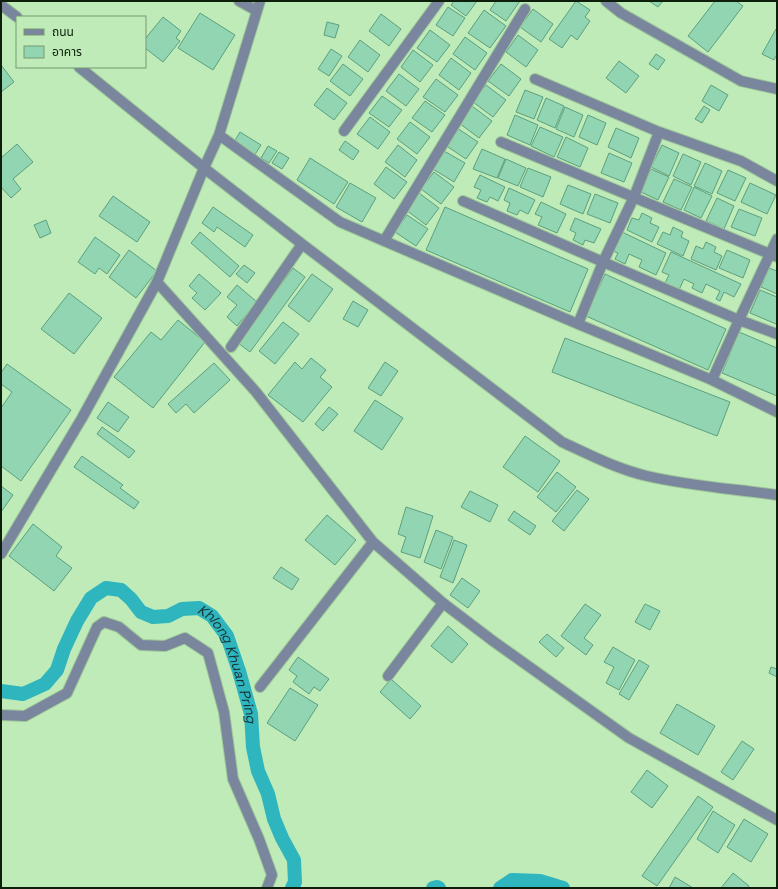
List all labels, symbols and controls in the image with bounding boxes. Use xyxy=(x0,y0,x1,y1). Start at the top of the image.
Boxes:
legend xyxy=(16,16,146,68)
text: ถนน xyxy=(52,24,74,40)
text: อาคาร xyxy=(52,44,82,60)
water label: Khlong Khuan Pring xyxy=(194,600,261,725)

